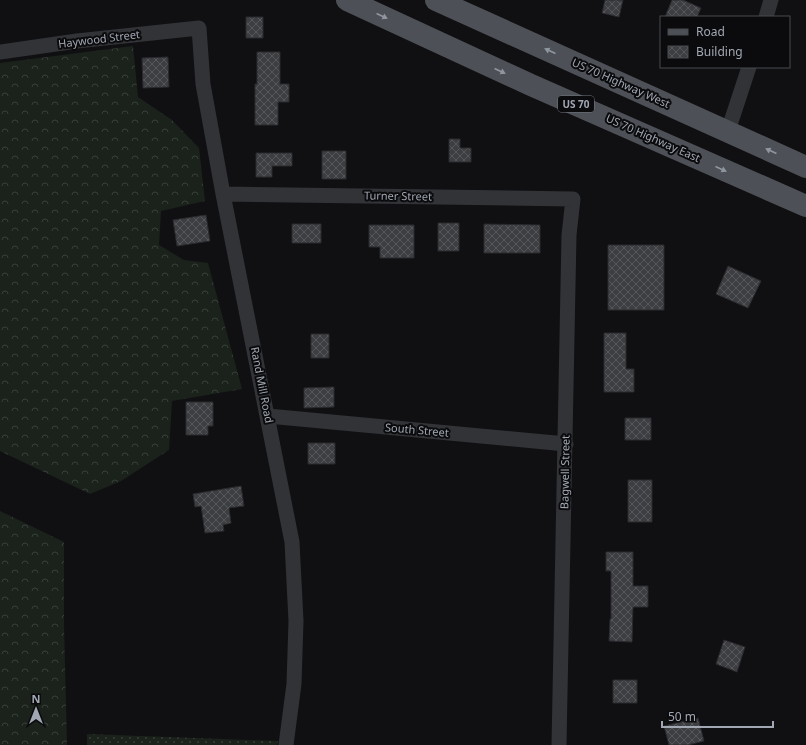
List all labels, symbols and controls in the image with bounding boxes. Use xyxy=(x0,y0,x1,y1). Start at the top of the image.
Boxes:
one-way arrow xyxy=(376,13,388,19)
legend xyxy=(660,16,790,68)
text: Road xyxy=(696,23,725,40)
street label: Haywood Street xyxy=(57,26,141,51)
text: Building xyxy=(696,43,743,60)
one-way arrow xyxy=(544,48,556,54)
street label: US 70 Highway West xyxy=(570,55,672,111)
one-way arrow xyxy=(495,68,507,74)
road number: US 70 xyxy=(558,96,594,112)
street label: US 70 Highway East xyxy=(604,110,703,165)
one-way arrow xyxy=(765,148,776,154)
one-way arrow xyxy=(716,166,728,172)
street label: Turner Street xyxy=(364,187,432,204)
street label: Rand Mill Road xyxy=(248,346,277,424)
street label: South Street xyxy=(385,419,450,440)
street label: Bagwell Street xyxy=(556,435,573,509)
north arrow xyxy=(16,689,56,729)
text: N xyxy=(32,691,40,706)
scale bar xyxy=(662,703,773,729)
text: 50 m xyxy=(668,708,696,725)

